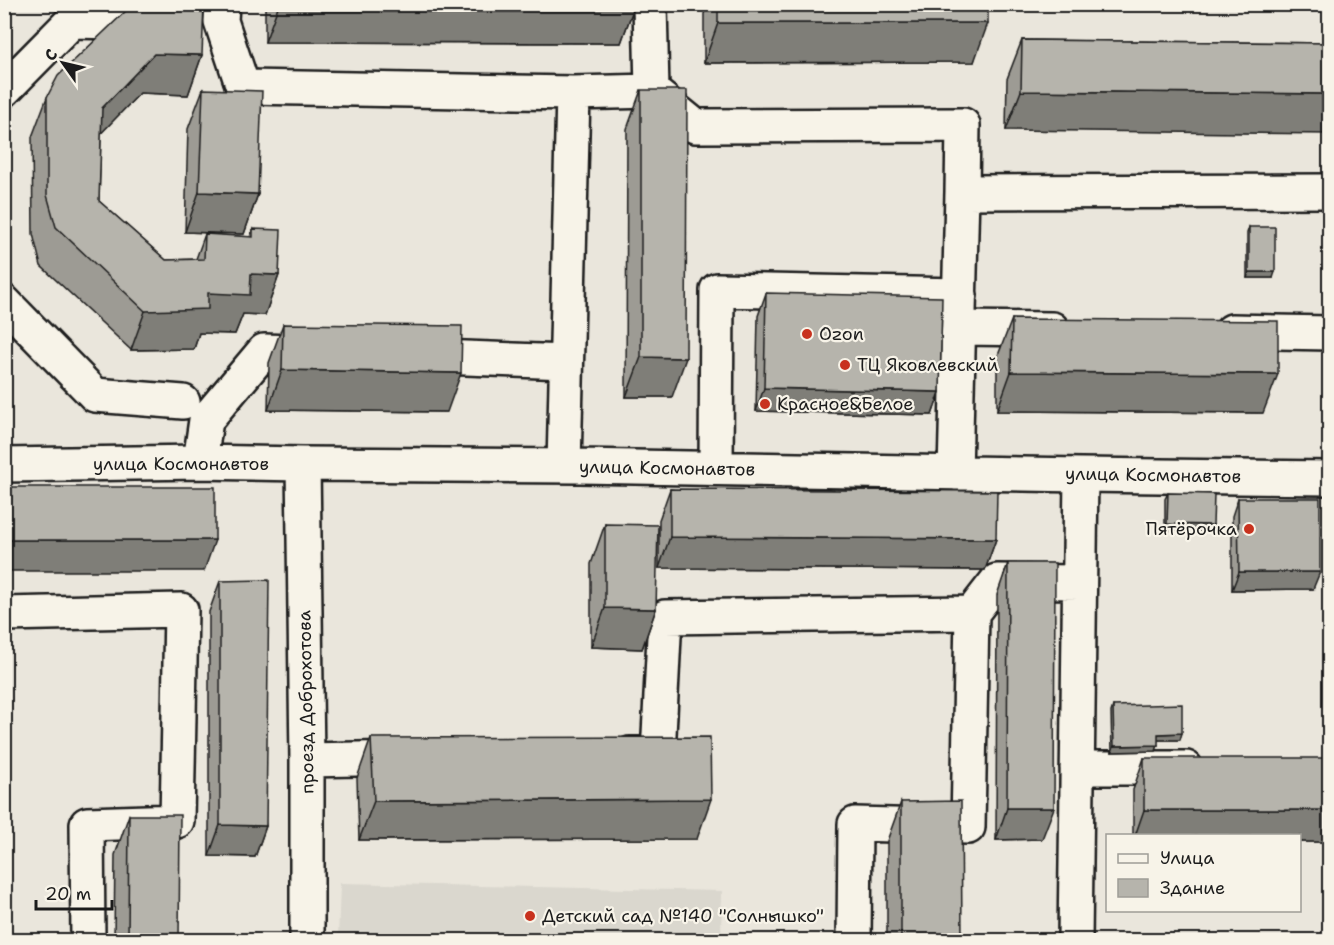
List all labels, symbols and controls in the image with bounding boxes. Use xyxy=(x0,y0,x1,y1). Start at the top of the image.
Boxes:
north arrow xyxy=(33,33,93,93)
text: С xyxy=(40,45,63,65)
place label: Ozon xyxy=(819,322,864,346)
marker: Ozon xyxy=(800,327,814,341)
place label: ТЦ Яковлевский xyxy=(857,353,998,377)
marker: ТЦ Яковлевский xyxy=(838,358,852,372)
place label: Красное&Белое xyxy=(777,392,914,416)
marker: Красное&Белое xyxy=(758,397,772,411)
street label: улица Космонавтов xyxy=(93,452,269,476)
street label: улица Космонавтов xyxy=(579,454,755,482)
street label: улица Космонавтов xyxy=(1065,461,1241,489)
place label: Пятёрочка xyxy=(1146,517,1237,541)
marker: Пятёрочка xyxy=(1242,522,1256,536)
street label: проезд Доброхотова xyxy=(292,610,320,794)
legend xyxy=(1106,834,1301,912)
text: Улица xyxy=(1160,846,1214,870)
scale bar xyxy=(36,873,112,911)
text: Здание xyxy=(1160,876,1225,900)
text: 20 m xyxy=(45,882,91,906)
place label: Детский сад №140 "Солнышко" xyxy=(542,904,824,928)
marker: Детский сад №140 "Солнышко" xyxy=(523,909,537,923)

